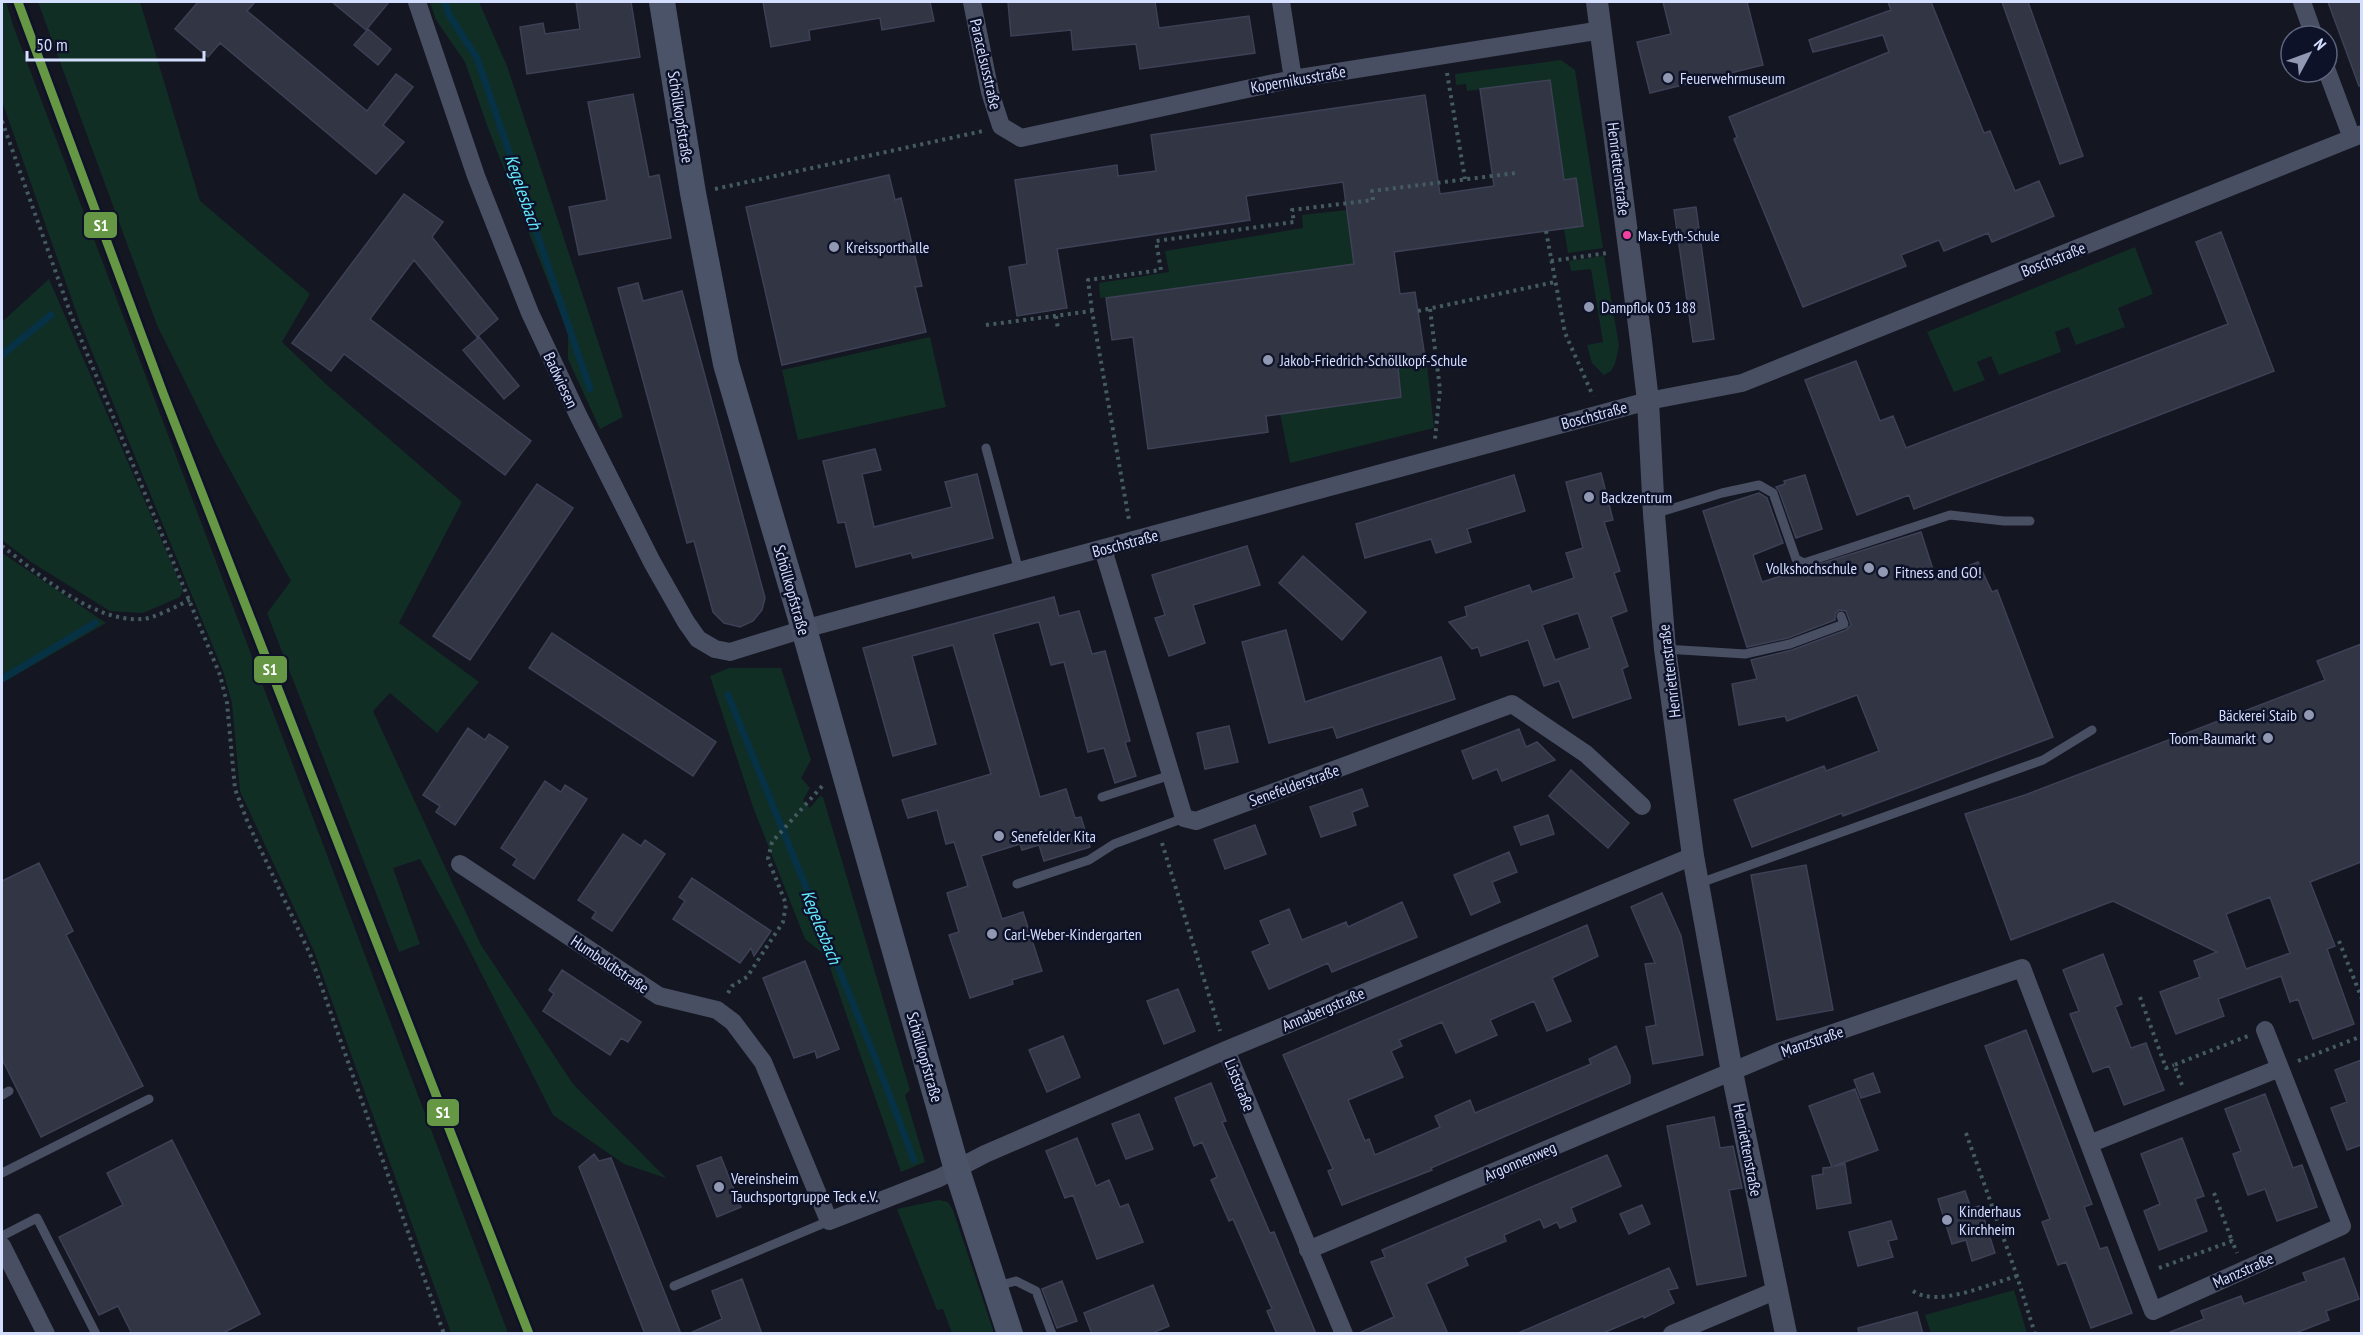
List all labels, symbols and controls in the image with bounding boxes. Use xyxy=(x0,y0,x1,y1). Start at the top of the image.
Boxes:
street label: Paracelsusstraße xyxy=(966,17,1006,111)
scale bar xyxy=(27,24,204,62)
north arrow xyxy=(2279,24,2339,84)
text: 50 m xyxy=(36,33,68,56)
text: N xyxy=(2310,34,2331,54)
street label: Kopernikusstraße xyxy=(1249,61,1347,97)
place label: Feuerwehrmuseum xyxy=(1680,68,1785,88)
street label: Schöllkopfstraße xyxy=(664,70,698,164)
marker: Feuerwehrmuseum xyxy=(1661,71,1675,85)
street label: Henriettenstraße xyxy=(1603,121,1635,217)
water label: Kegelesbach xyxy=(500,151,547,233)
line badge: S1 xyxy=(83,211,118,239)
text: S1 xyxy=(94,215,108,235)
place label: Max-Eyth-Schule xyxy=(1638,227,1720,245)
marker: Max-Eyth-Schule xyxy=(1621,229,1633,241)
place label: Kreissporthalle xyxy=(846,237,929,257)
street label: Boschstraße xyxy=(2018,237,2088,281)
marker: Kreissporthalle xyxy=(827,240,841,254)
place label: Dampflok 03 188 xyxy=(1601,297,1696,317)
marker: Dampflok 03 188 xyxy=(1582,300,1596,314)
street label: Badwiesen xyxy=(539,349,583,411)
place label: Jakob-Friedrich-Schöllkopf-Schule xyxy=(1279,350,1467,370)
marker: Jakob-Friedrich-Schöllkopf-Schule xyxy=(1261,353,1275,367)
street label: Boschstraße xyxy=(1559,397,1629,433)
place label: Backzentrum xyxy=(1601,487,1672,507)
marker: Backzentrum xyxy=(1582,490,1596,504)
street label: Boschstraße xyxy=(1090,525,1160,561)
street label: Schöllkopfstraße xyxy=(770,543,814,637)
place label: Volkshochschule xyxy=(1765,558,1857,578)
marker: Volkshochschule xyxy=(1862,561,1876,575)
place label: Fitness and GO! xyxy=(1895,562,1982,582)
marker: Fitness and GO! xyxy=(1876,565,1890,579)
street label: Henriettenstraße xyxy=(1653,623,1685,719)
line badge: S1 xyxy=(253,655,288,684)
text: S1 xyxy=(263,659,277,679)
place label: Bäckerei Staib xyxy=(2219,705,2297,725)
marker: Bäckerei Staib xyxy=(2302,708,2316,722)
place label: Toom-Baumarkt xyxy=(2169,728,2257,748)
marker: Toom-Baumarkt xyxy=(2261,731,2275,745)
street label: Senefelderstraße xyxy=(1246,759,1342,811)
place label: Senefelder Kita xyxy=(1011,826,1096,846)
marker: Senefelder Kita xyxy=(992,829,1006,843)
water label: Kegelesbach xyxy=(796,886,847,968)
place label: Carl-Weber-Kindergarten xyxy=(1004,924,1142,944)
marker: Carl-Weber-Kindergarten xyxy=(985,927,999,941)
street label: Humboldtstraße xyxy=(567,931,653,997)
street label: Annabergstraße xyxy=(1279,983,1367,1035)
street label: Schöllkopfstraße xyxy=(903,1010,947,1104)
street label: Manzstraße xyxy=(1778,1021,1846,1061)
street label: Liststraße xyxy=(1220,1056,1260,1114)
line badge: S1 xyxy=(426,1098,460,1127)
text: S1 xyxy=(436,1102,450,1122)
street label: Henriettenstraße xyxy=(1729,1102,1767,1198)
street label: Argonnenweg xyxy=(1481,1137,1559,1185)
place label: Vereinsheim Tauchsportgruppe Teck e.V. xyxy=(730,1168,878,1206)
marker: Vereinsheim Tauchsportgruppe Teck e.V. xyxy=(712,1180,726,1194)
place label: Kinderhaus Kirchheim xyxy=(1959,1201,2021,1239)
marker: Kinderhaus Kirchheim xyxy=(1940,1213,1954,1227)
street label: Manzstraße xyxy=(2210,1248,2276,1292)

